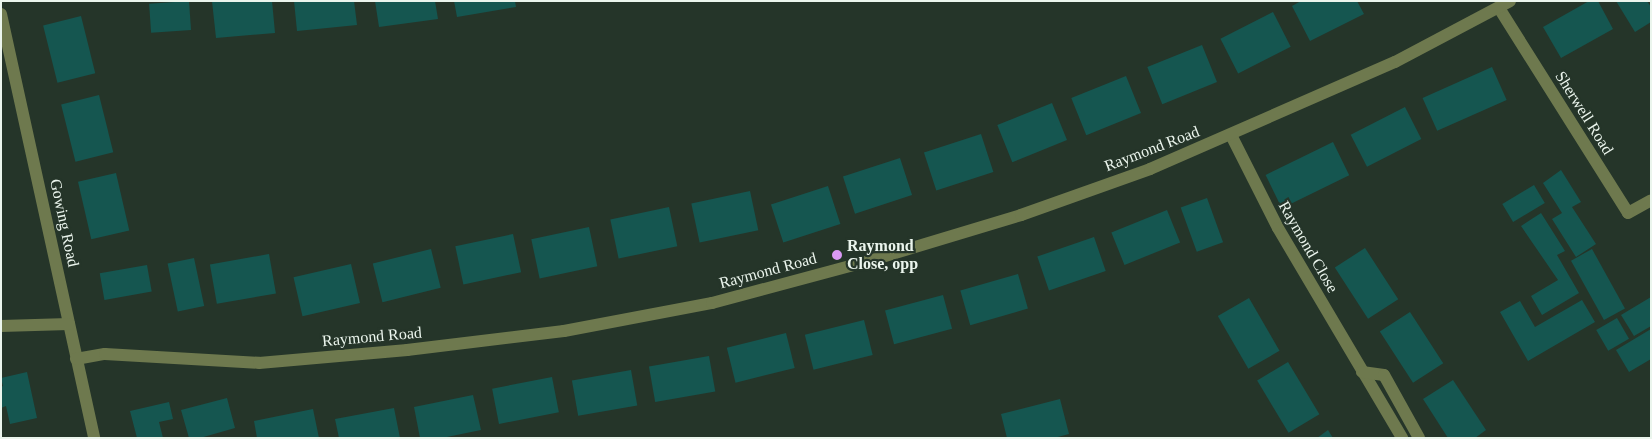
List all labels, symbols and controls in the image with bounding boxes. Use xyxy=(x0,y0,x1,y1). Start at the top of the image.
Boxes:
street label: Sherwell Road xyxy=(1551,68,1617,158)
street label: Raymond Road xyxy=(1102,122,1202,176)
street label: Gowing Road xyxy=(45,177,83,269)
street label: Raymond Close xyxy=(1274,198,1342,296)
place label: Raymond Close, opp xyxy=(847,236,918,274)
street label: Raymond Road xyxy=(717,249,819,293)
marker: Raymond Close, opp xyxy=(831,249,843,261)
street label: Raymond Road xyxy=(321,323,423,351)

